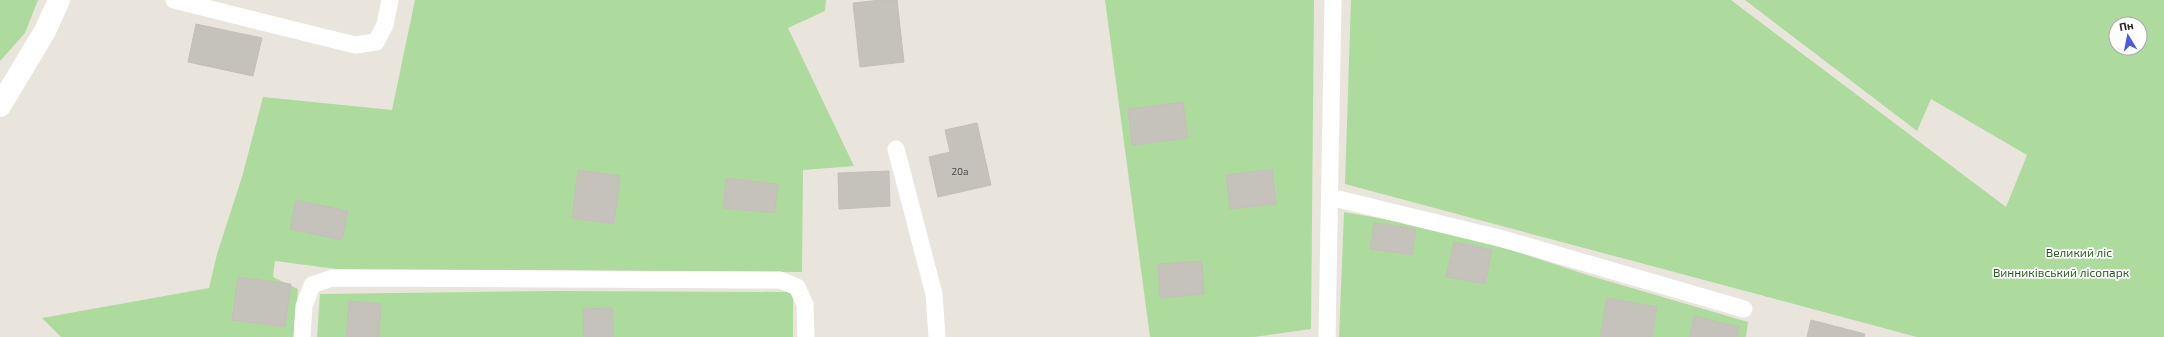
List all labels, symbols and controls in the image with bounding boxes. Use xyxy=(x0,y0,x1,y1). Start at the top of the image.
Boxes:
north arrow xyxy=(2108,16,2148,56)
text: Пн xyxy=(2118,18,2134,33)
house number: 20а xyxy=(951,165,969,177)
park label: Великий ліс xyxy=(2046,245,2112,259)
park label: Винниківський лісопарк xyxy=(1993,265,2130,279)

